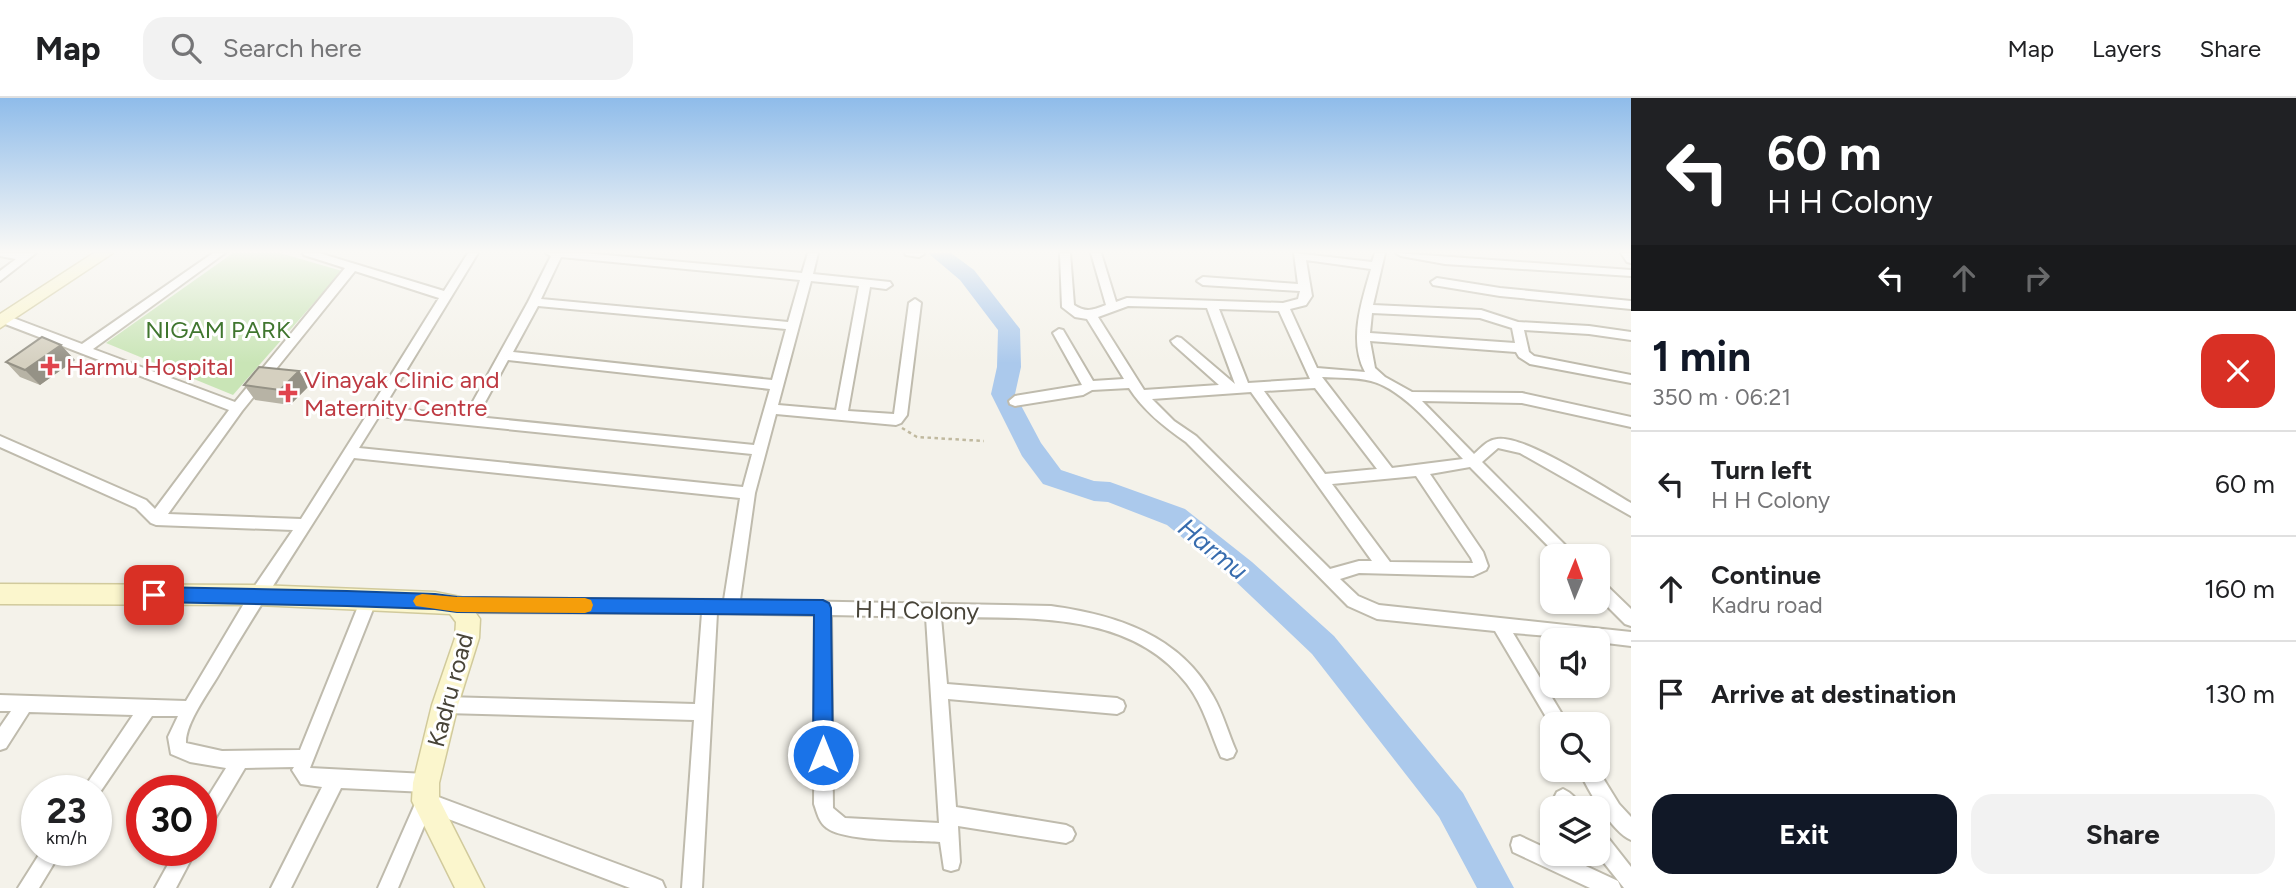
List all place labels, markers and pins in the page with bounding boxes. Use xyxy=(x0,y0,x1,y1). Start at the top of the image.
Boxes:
place label: Harmu Hospital xyxy=(66,352,234,381)
marker: Harmu Hospital xyxy=(40,356,60,376)
place label: Vinayak Clinic and Maternity Centre xyxy=(304,365,500,422)
marker: Vinayak Clinic and Maternity Centre xyxy=(278,383,298,403)
pin xyxy=(124,565,184,625)

